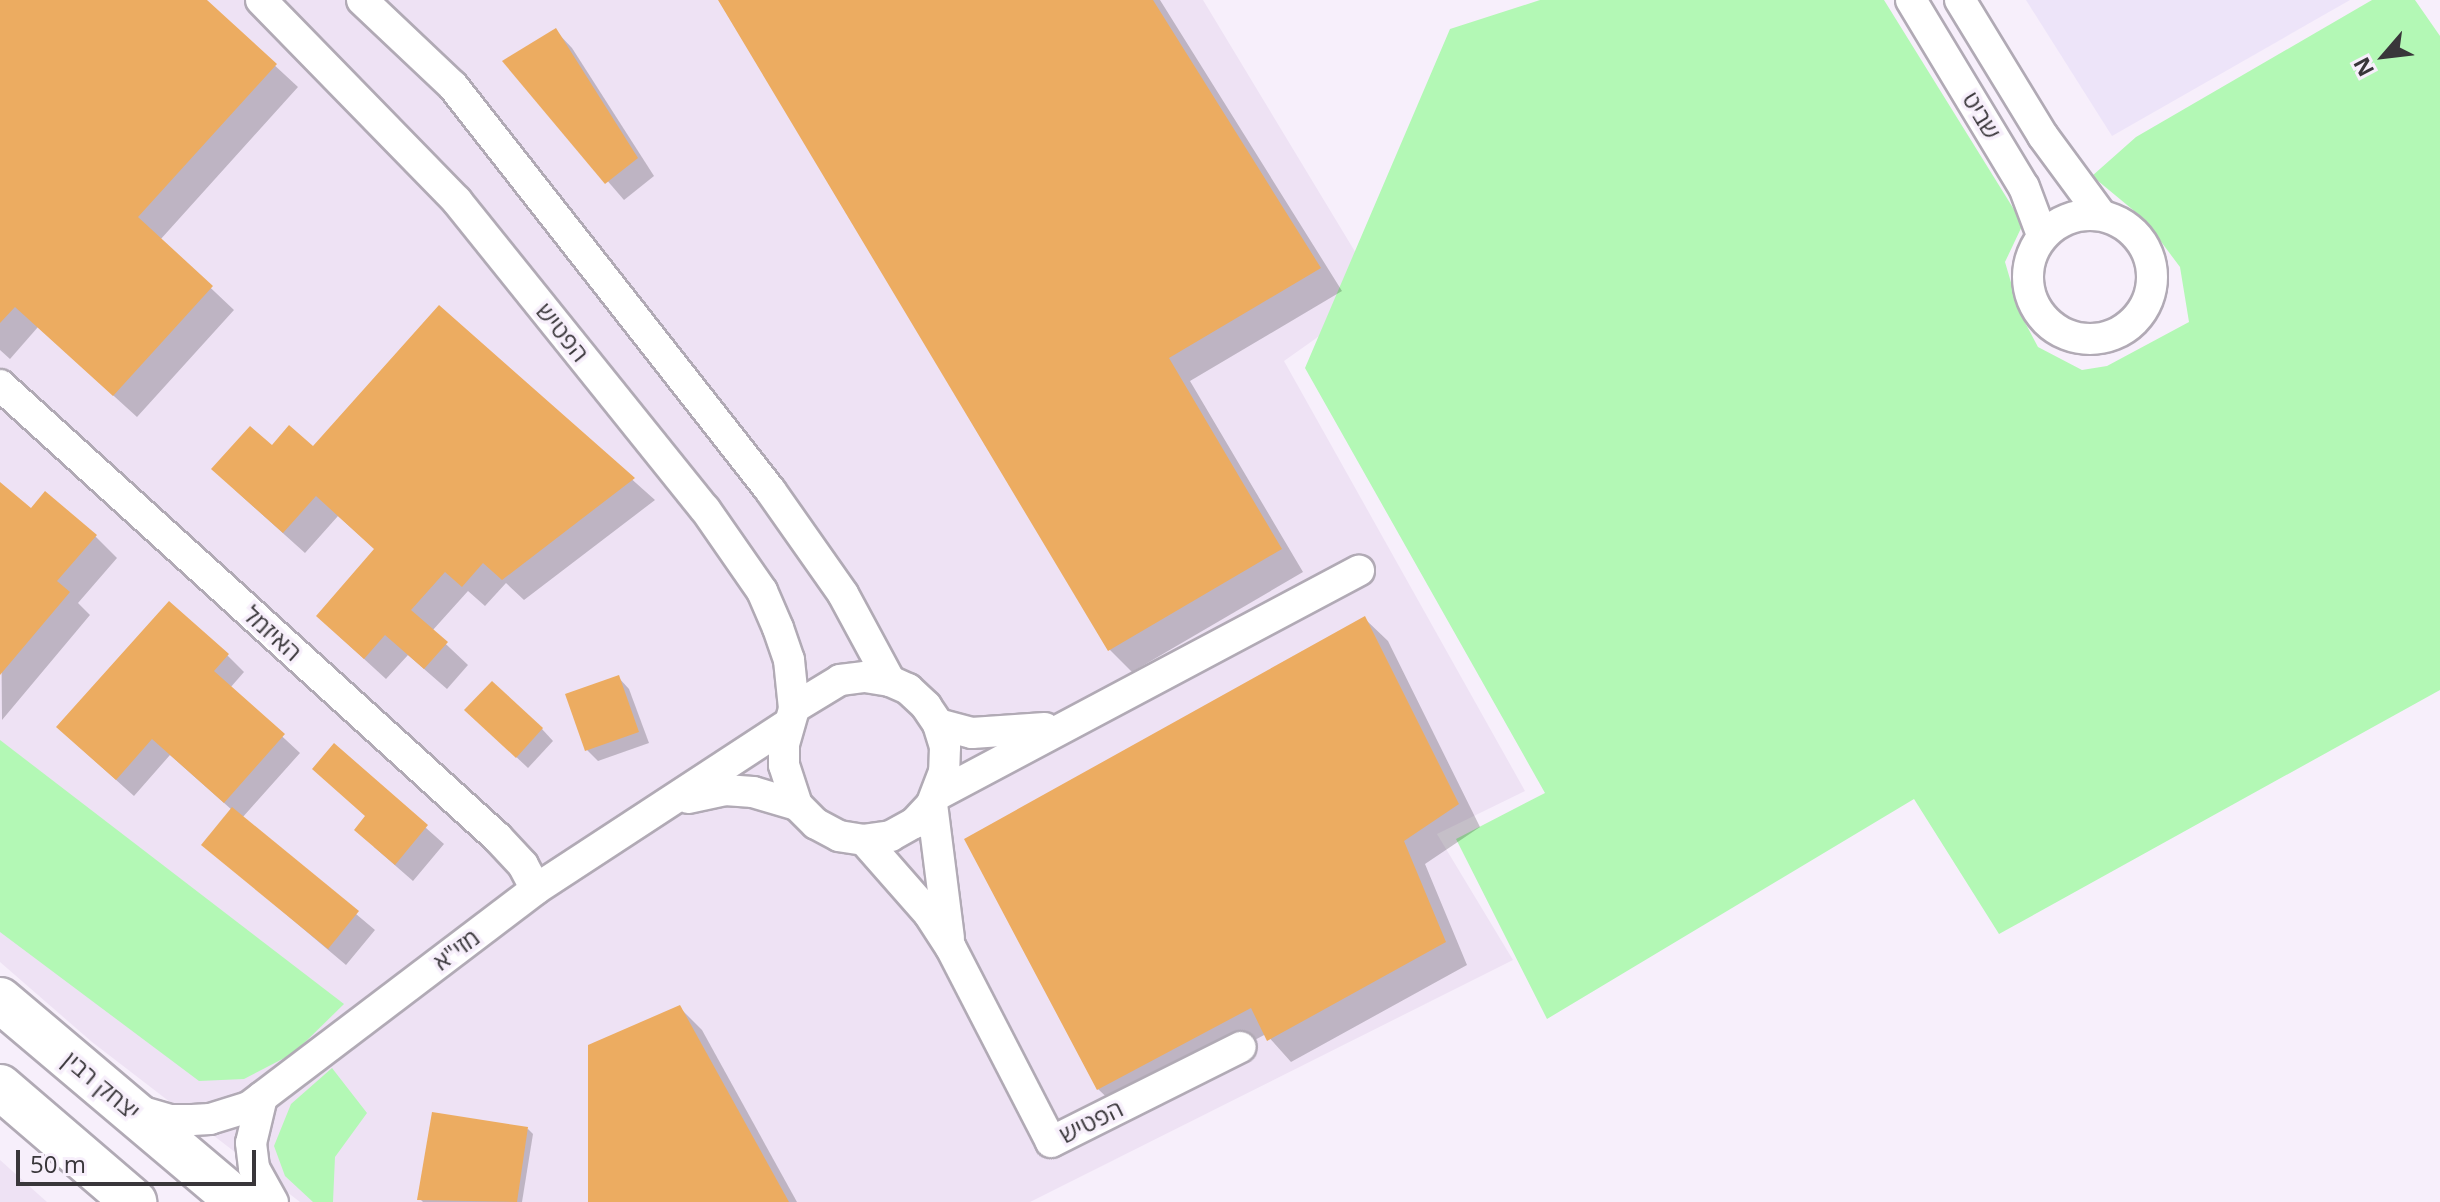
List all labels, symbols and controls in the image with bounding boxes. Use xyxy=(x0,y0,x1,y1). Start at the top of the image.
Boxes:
north arrow xyxy=(2344,16,2424,96)
text: N xyxy=(2345,52,2380,82)
street label: שביט xyxy=(1957,86,2007,144)
street label: הפטיש xyxy=(531,297,595,367)
street label: האיזמל xyxy=(238,600,308,666)
street label: מזי"א xyxy=(427,922,485,976)
street label: יצחק רבין xyxy=(58,1045,146,1125)
street label: הפטיש xyxy=(1055,1093,1127,1149)
scale bar xyxy=(20,1134,260,1184)
text: 50 m xyxy=(30,1147,86,1180)

